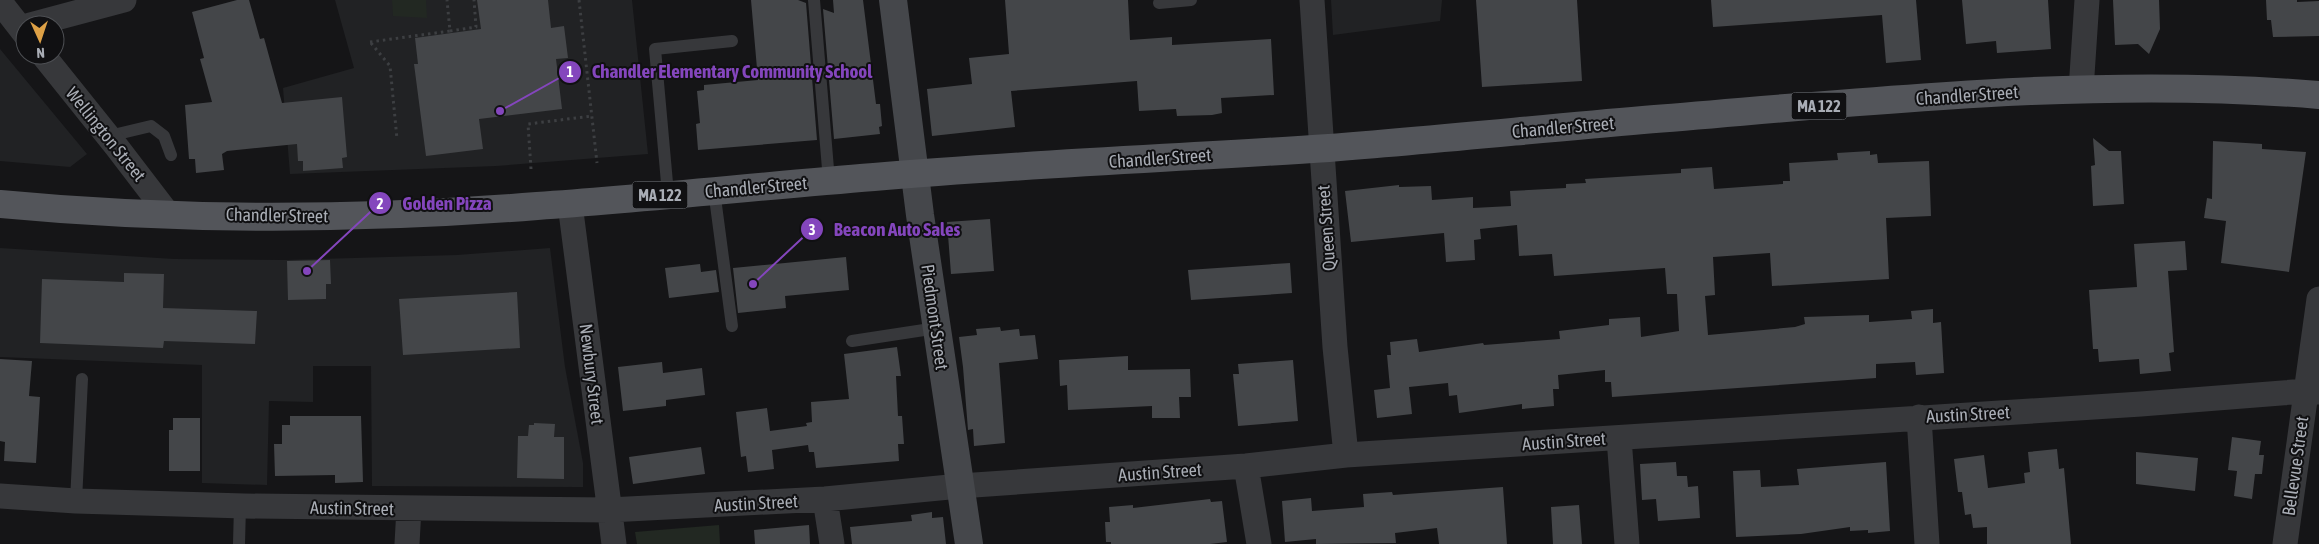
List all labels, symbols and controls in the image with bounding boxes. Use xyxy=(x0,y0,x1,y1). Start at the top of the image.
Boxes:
north arrow xyxy=(15,15,65,65)
text: N xyxy=(36,45,45,61)
callout: Chandler Elementary Community School xyxy=(557,55,883,89)
text: Chandler Elementary Community School xyxy=(592,60,873,82)
text: 1 xyxy=(566,63,574,80)
street label: Chandler Street xyxy=(1915,81,2019,109)
street label: Wellington Street xyxy=(62,83,150,185)
road number: MA 122 xyxy=(1792,92,1846,120)
street label: Chandler Street xyxy=(1511,112,1615,142)
street label: Chandler Street xyxy=(1108,144,1212,172)
street label: Chandler Street xyxy=(704,172,808,202)
road number: MA 122 xyxy=(632,182,688,208)
street label: Queen Street xyxy=(1313,184,1339,272)
callout: Golden Pizza xyxy=(368,186,502,220)
text: Golden Pizza xyxy=(402,192,492,214)
text: 2 xyxy=(376,195,384,212)
street label: Chandler Street xyxy=(226,204,328,226)
callout: Beacon Auto Sales xyxy=(799,212,971,246)
text: Beacon Auto Sales xyxy=(834,218,961,240)
text: 3 xyxy=(808,221,816,238)
street label: Piedmont Street xyxy=(917,263,953,371)
street label: Newbury Street xyxy=(575,322,609,426)
street label: Austin Street xyxy=(1926,401,2010,427)
street label: Bellevue Street xyxy=(2278,415,2312,517)
street label: Austin Street xyxy=(1521,428,1607,454)
street label: Austin Street xyxy=(1117,459,1203,485)
street label: Austin Street xyxy=(714,490,798,516)
street label: Austin Street xyxy=(310,497,394,519)

